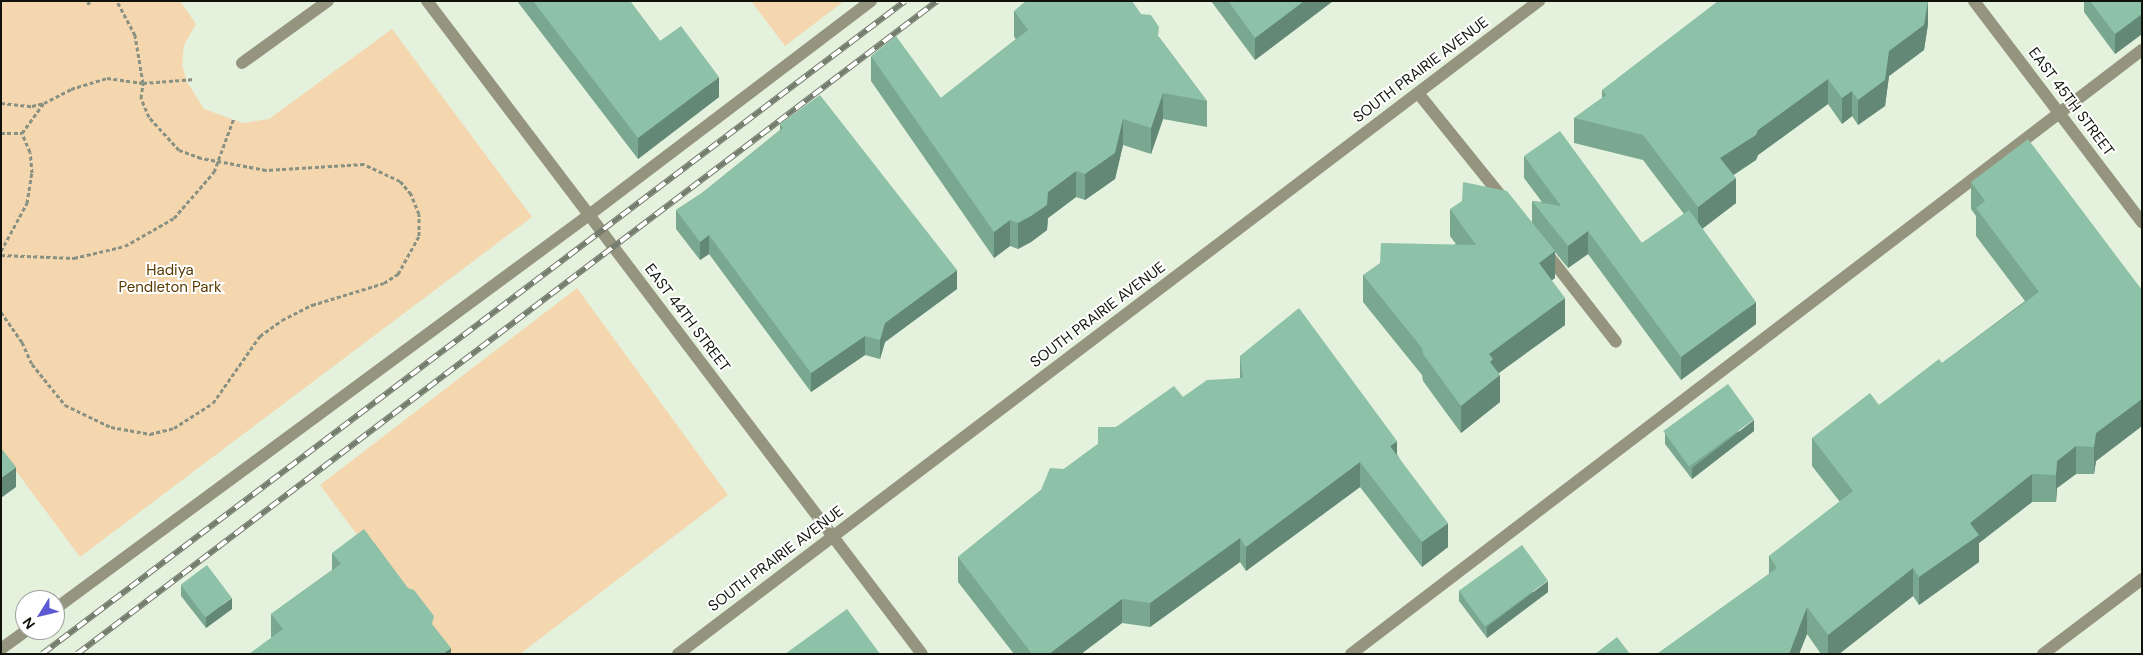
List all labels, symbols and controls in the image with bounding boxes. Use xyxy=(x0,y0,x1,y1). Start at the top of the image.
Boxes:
street label: SOUTH PRAIRIE AVENUE xyxy=(1350,13,1492,127)
street label: EAST 45TH STREET xyxy=(2024,44,2118,160)
street label: SOUTH PRAIRIE AVENUE xyxy=(1027,258,1169,372)
street label: EAST 44TH STREET xyxy=(640,260,734,376)
park label: Hadiya Pendleton Park xyxy=(118,261,222,296)
street label: SOUTH PRAIRIE AVENUE xyxy=(705,502,847,616)
north arrow xyxy=(15,590,65,640)
text: N xyxy=(18,614,39,633)

